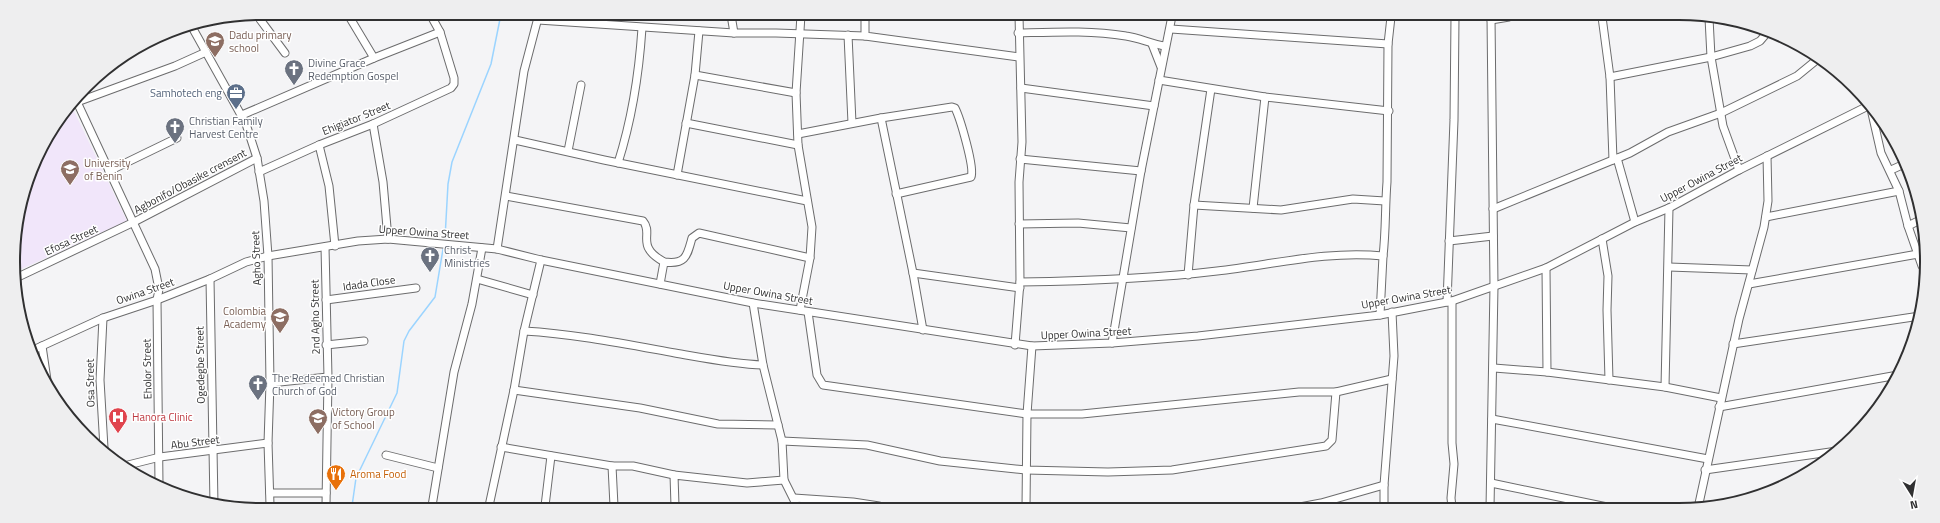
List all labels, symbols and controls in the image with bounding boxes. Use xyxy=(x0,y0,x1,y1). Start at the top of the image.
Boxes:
place label: Dadu primary school xyxy=(229,27,292,56)
school or university icon: Dadu primary school xyxy=(204,30,226,58)
place label: Divine Grace Redemption Gospel xyxy=(308,55,399,84)
church icon: Divine Grace Redemption Gospel xyxy=(283,58,305,86)
office icon: Samhotech eng xyxy=(225,82,247,110)
place label: Samhotech eng xyxy=(150,85,222,101)
street label: Ehigiator Street xyxy=(320,97,393,139)
place label: Christian Family Harvest Centre xyxy=(189,113,263,142)
church icon: Christian Family Harvest Centre xyxy=(164,116,186,144)
street label: Agbonifo/Obasike crensent xyxy=(131,144,249,217)
street label: Upper Owina Street xyxy=(1657,150,1745,206)
place label: University of Benin xyxy=(84,155,131,184)
school or university icon: University of Benin xyxy=(59,158,81,186)
street label: Efosa Street xyxy=(42,221,100,259)
street label: Upper Owina Street xyxy=(378,221,470,243)
street label: Agho Street xyxy=(247,230,265,286)
place label: Christ Ministries xyxy=(444,242,490,271)
church icon: Christ Ministries xyxy=(419,245,441,273)
street label: Idada Close xyxy=(342,271,397,295)
street label: Owina Street xyxy=(114,274,176,308)
street label: Upper Owina Street xyxy=(722,277,814,309)
street label: 2nd Agho Street xyxy=(306,279,324,355)
street label: Upper Owina Street xyxy=(1360,281,1452,313)
place label: Colombia Academy xyxy=(223,303,267,332)
school or university icon: Colombia Academy xyxy=(269,306,291,334)
street label: Upper Owina Street xyxy=(1040,323,1132,343)
street label: Ogedegbe Street xyxy=(191,326,209,404)
street label: Eholor Street xyxy=(138,338,156,400)
street label: Osa Street xyxy=(82,358,98,407)
place label: The Redeemed Christian Church of God xyxy=(272,370,385,399)
church icon: The Redeemed Christian Church of God xyxy=(247,373,269,401)
place label: Victory Group of School xyxy=(332,404,395,433)
hospital icon: Hanora Clinic xyxy=(107,406,129,434)
school or university icon: Victory Group of School xyxy=(307,407,329,435)
place label: Hanora Clinic xyxy=(132,409,193,425)
street label: Abu Street xyxy=(170,431,220,453)
restaurant icon: Aroma Food xyxy=(325,463,347,491)
place label: Aroma Food xyxy=(350,466,406,482)
north arrow xyxy=(1892,475,1932,515)
text: N xyxy=(1909,496,1919,513)

